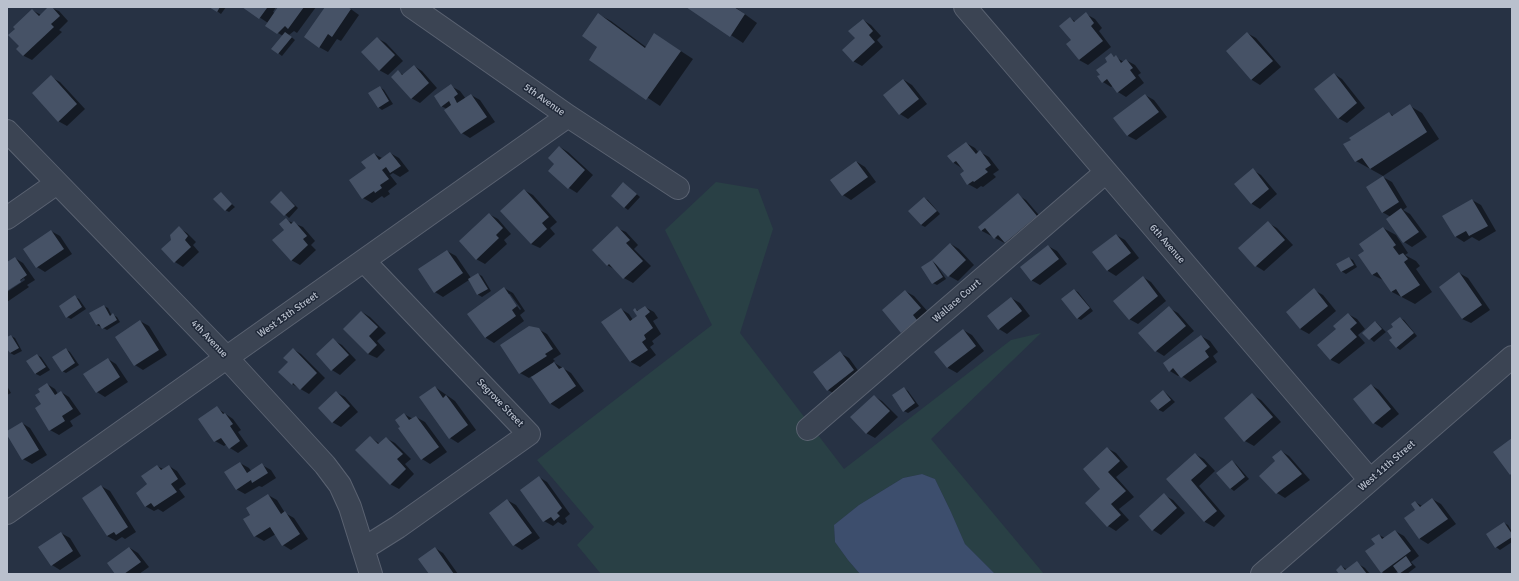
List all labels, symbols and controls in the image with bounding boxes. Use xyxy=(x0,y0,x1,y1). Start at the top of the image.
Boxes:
street label: 5th Avenue xyxy=(521,81,567,119)
street label: 6th Avenue xyxy=(1147,222,1187,266)
street label: Wallace Court xyxy=(930,277,984,325)
street label: West 13th Street xyxy=(255,290,321,340)
street label: 4th Avenue xyxy=(188,318,230,360)
street label: Segrove Street xyxy=(474,376,526,430)
street label: West 11th Street xyxy=(1356,438,1418,494)

